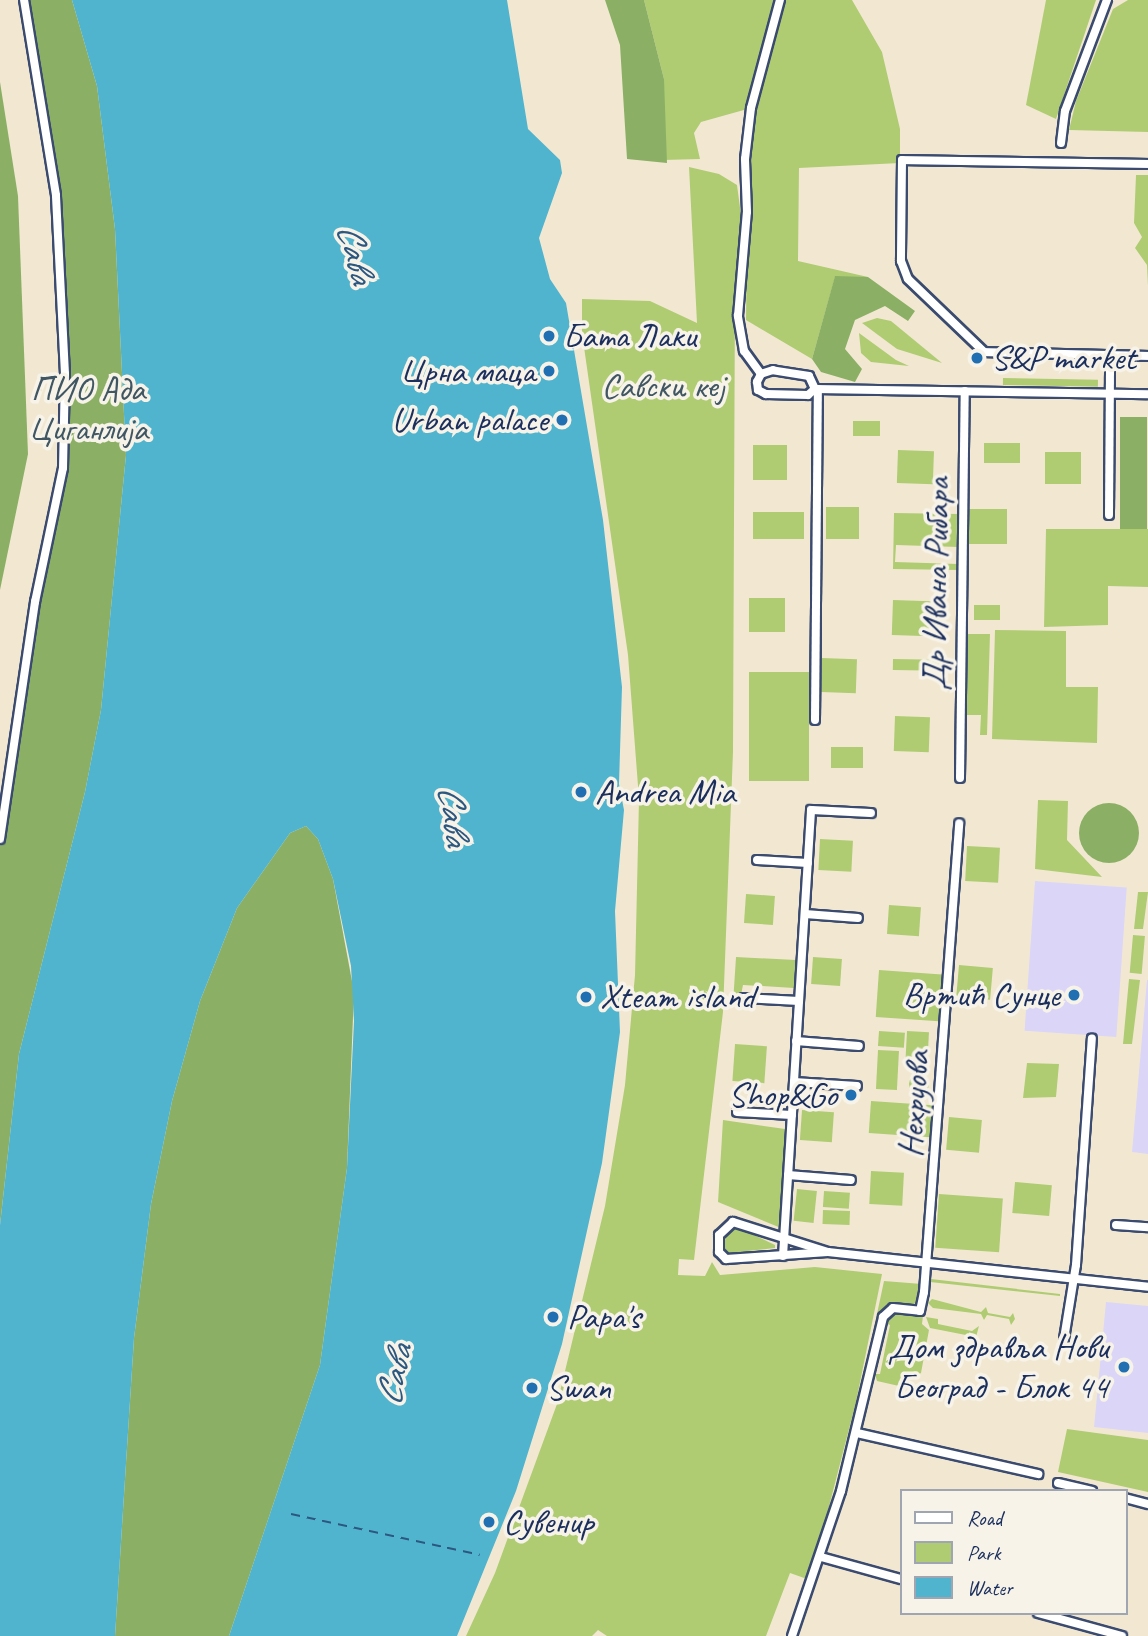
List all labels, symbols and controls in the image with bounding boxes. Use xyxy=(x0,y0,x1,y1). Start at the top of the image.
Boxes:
water label: Сава xyxy=(327,219,385,287)
place label: Бата Лаки xyxy=(563,315,701,357)
marker: Бата Лаки xyxy=(541,328,557,344)
place label: S&P market xyxy=(991,337,1136,379)
place label: Црна маца xyxy=(400,350,535,392)
marker: S&P market xyxy=(969,350,985,366)
marker: Црна маца xyxy=(541,363,557,379)
park label: Савски кеј xyxy=(601,365,725,407)
park label: ПИО Ада Циганлија xyxy=(28,368,148,450)
place label: Urban palace xyxy=(391,399,548,441)
marker: Urban palace xyxy=(554,412,570,428)
street label: Др Ивана Рибара xyxy=(913,478,959,690)
place label: Andrea Mia xyxy=(595,771,734,813)
water label: Сава xyxy=(428,783,480,847)
marker: Andrea Mia xyxy=(573,784,589,800)
place label: Вртић Сунце xyxy=(903,974,1060,1016)
place label: Xteam island xyxy=(600,976,753,1018)
marker: Вртић Сунце xyxy=(1066,987,1082,1003)
marker: Xteam island xyxy=(578,989,594,1005)
street label: Нехруова xyxy=(889,1049,939,1159)
place label: Shop&Go xyxy=(728,1074,837,1116)
marker: Shop&Go xyxy=(843,1087,859,1103)
place label: Papa's xyxy=(567,1296,640,1338)
marker: Papa's xyxy=(545,1309,561,1325)
place label: Дом здравља Нови Београд - Блок 44 xyxy=(884,1326,1108,1408)
water label: Сава xyxy=(366,1341,422,1409)
marker: Дом здравља Нови Београд - Блок 44 xyxy=(1114,1357,1134,1377)
place label: Swan xyxy=(546,1367,611,1409)
marker: Swan xyxy=(524,1380,540,1396)
legend xyxy=(900,1489,1127,1615)
place label: Сувенир xyxy=(503,1501,593,1543)
text: Road xyxy=(967,1505,1002,1531)
marker: Сувенир xyxy=(481,1514,497,1530)
text: Park xyxy=(967,1540,1000,1566)
text: Water xyxy=(967,1575,1013,1601)

